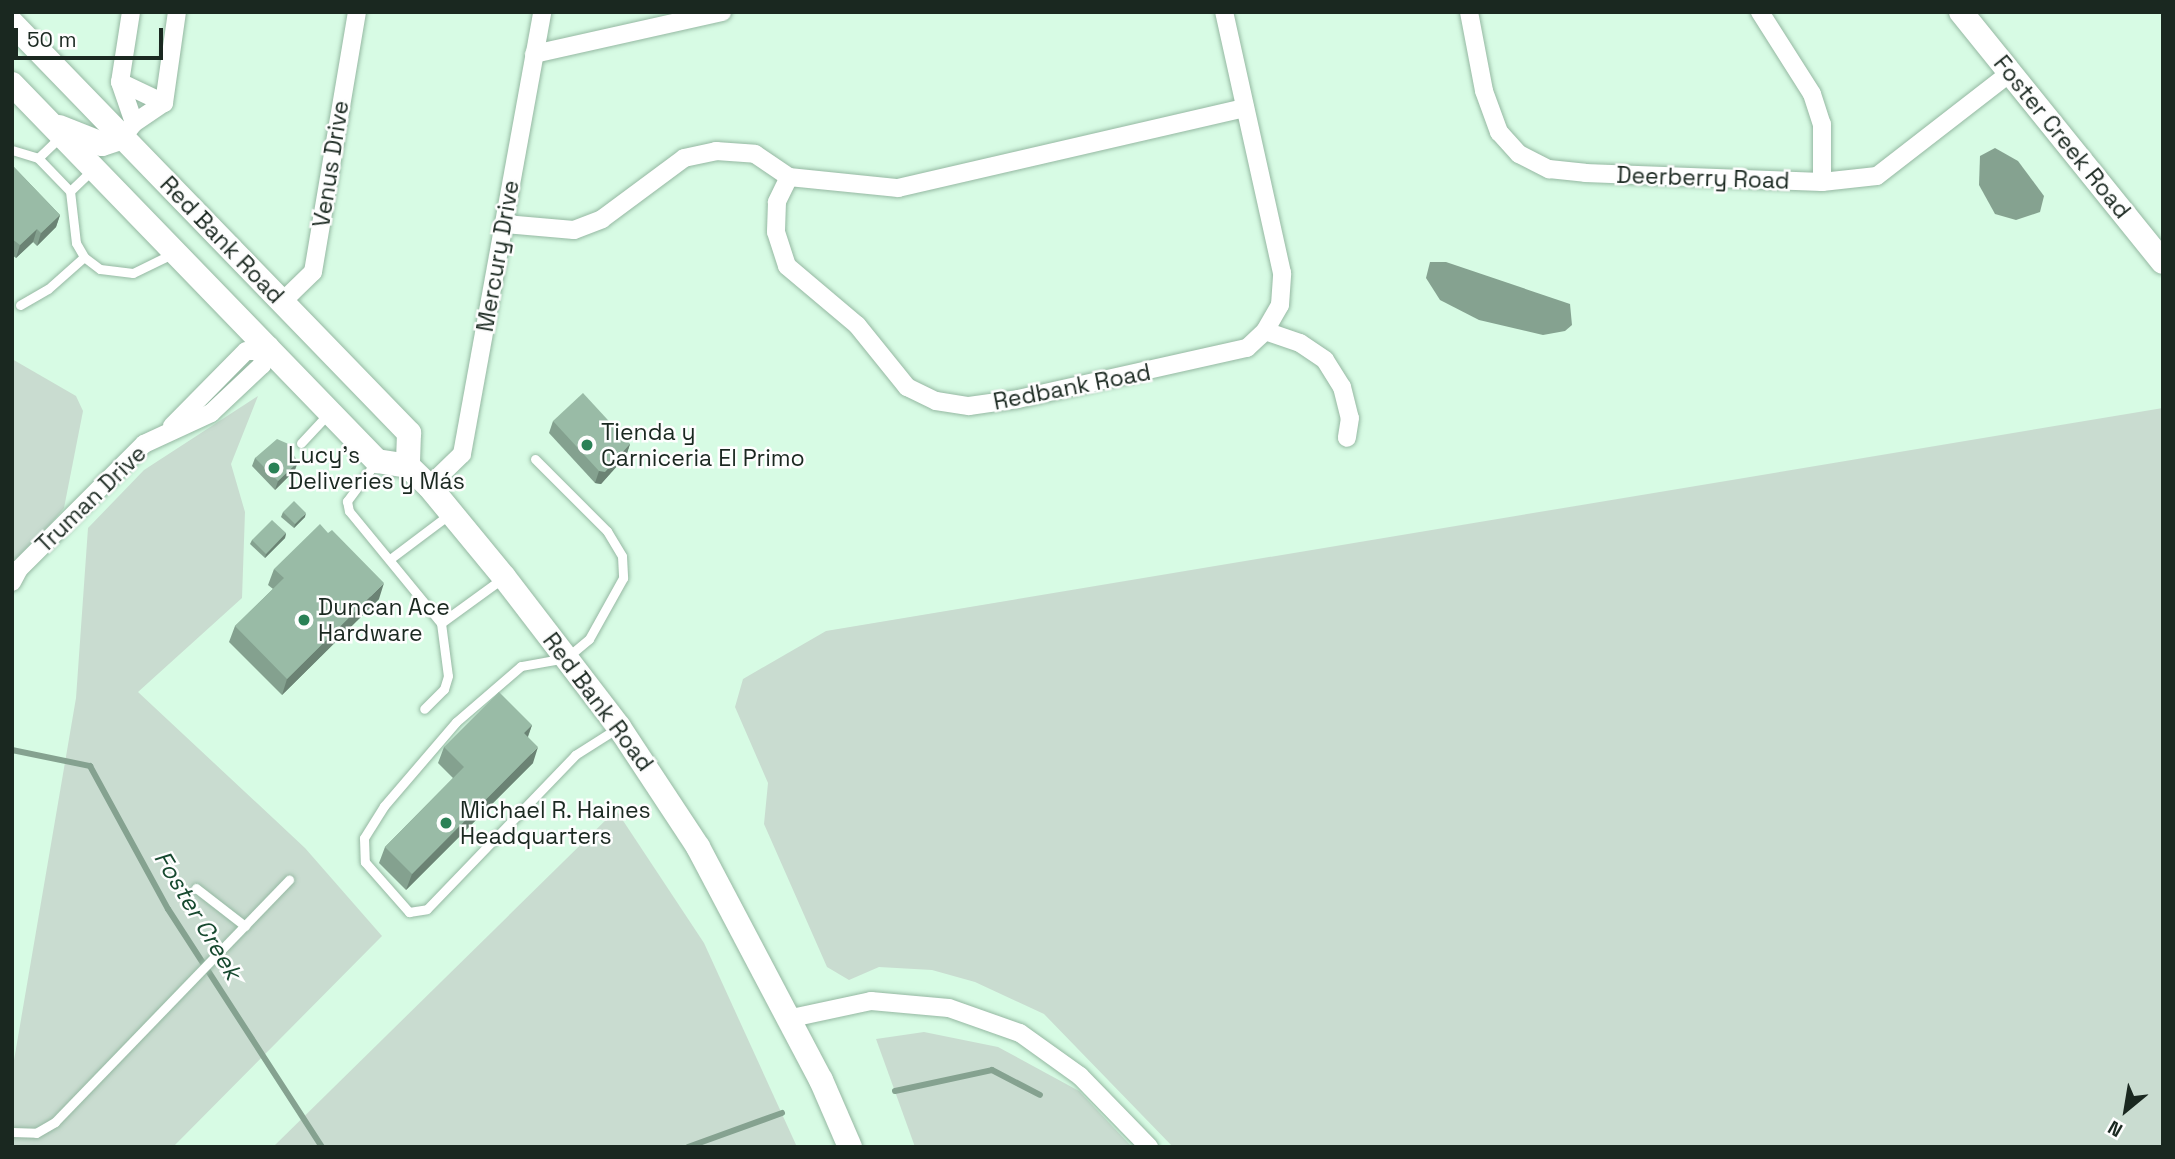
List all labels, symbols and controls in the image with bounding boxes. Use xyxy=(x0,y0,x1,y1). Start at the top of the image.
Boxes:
scale bar xyxy=(18,14,166,58)
text: 50 m xyxy=(27,26,77,53)
street label: Foster Creek Road xyxy=(1988,50,2136,224)
street label: Venus Drive xyxy=(307,99,355,229)
street label: Deerberry Road xyxy=(1616,161,1790,195)
street label: Red Bank Road xyxy=(154,171,290,309)
street label: Mercury Drive xyxy=(471,178,525,334)
street label: Redbank Road xyxy=(991,358,1153,416)
place label: Tienda y Carniceria El Primo xyxy=(601,418,805,472)
marker: Tienda y Carniceria El Primo xyxy=(579,437,595,453)
street label: Truman Drive xyxy=(30,440,152,558)
place label: Lucy's Deliveries y Más xyxy=(288,441,465,495)
marker: Lucy's Deliveries y Más xyxy=(266,460,282,476)
place label: Duncan Ace Hardware xyxy=(318,593,450,647)
marker: Duncan Ace Hardware xyxy=(296,612,312,628)
street label: Red Bank Road xyxy=(537,627,659,777)
place label: Michael R. Haines Headquarters xyxy=(460,796,651,850)
marker: Michael R. Haines Headquarters xyxy=(438,815,454,831)
water label: Foster Creek xyxy=(148,845,248,985)
north arrow xyxy=(2091,1075,2161,1145)
text: N xyxy=(2103,1115,2127,1143)

